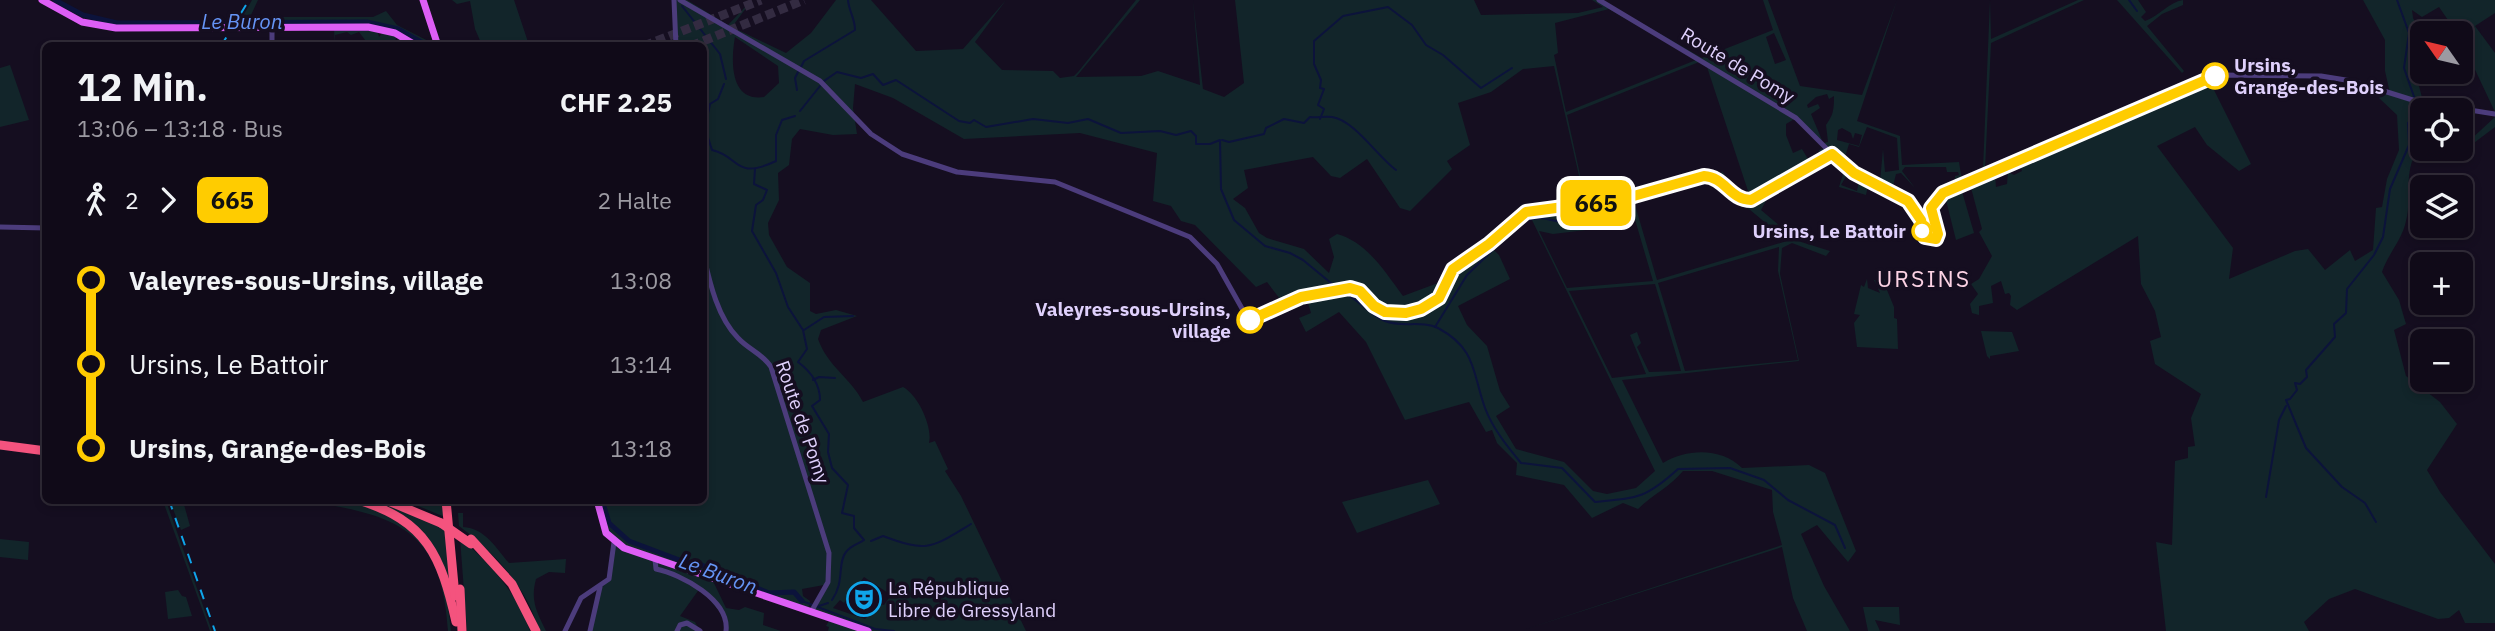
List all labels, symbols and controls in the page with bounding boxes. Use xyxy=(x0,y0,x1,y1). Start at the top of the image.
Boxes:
water label: Le Buron xyxy=(201,7,283,35)
north arrow xyxy=(2410,21,2473,84)
map controls xyxy=(2410,21,2473,392)
street label: Route de Pomy xyxy=(1677,22,1800,109)
place label: Ursins, Grange-des-Bois xyxy=(2234,53,2384,99)
text: 12 Min. xyxy=(77,62,208,111)
marker: Ursins, Grange-des-Bois xyxy=(2202,63,2228,89)
text: CHF 2.25 xyxy=(560,85,672,119)
button: locate xyxy=(2410,98,2473,161)
text: 13:06 – 13:18 · Bus xyxy=(77,113,283,143)
button: layers xyxy=(2410,175,2473,238)
line badge: 665 xyxy=(1556,180,1636,226)
icon: walk xyxy=(77,181,115,219)
icon: forward xyxy=(149,181,187,219)
text: 665 xyxy=(211,184,254,216)
text: 2 xyxy=(125,185,139,215)
text: 2 Halte xyxy=(597,185,672,215)
text: 665 xyxy=(1574,187,1618,219)
place label: Ursins, Le Battoir xyxy=(1752,219,1906,243)
marker: Ursins, Le Battoir xyxy=(1912,221,1932,241)
button: + xyxy=(2410,252,2473,315)
text: Valeyres-sous-Ursins, village xyxy=(129,263,484,297)
district label: URSINS xyxy=(1877,263,1971,293)
text: 13:08 xyxy=(610,265,672,295)
place label: Valeyres-sous-Ursins, village xyxy=(1035,297,1231,343)
marker: Valeyres-sous-Ursins, village xyxy=(1237,307,1263,333)
button: − xyxy=(2410,329,2473,392)
text: Ursins, Le Battoir xyxy=(129,347,328,381)
text: 13:14 xyxy=(610,349,672,379)
street label: Route de Pomy xyxy=(771,357,835,487)
text: Ursins, Grange-des-Bois xyxy=(129,431,426,465)
text: 13:18 xyxy=(610,433,672,463)
water label: Le Buron xyxy=(675,546,761,600)
place label: La République Libre de Gressyland xyxy=(888,576,1056,622)
theatre icon: La République Libre de Gressyland xyxy=(845,580,883,618)

